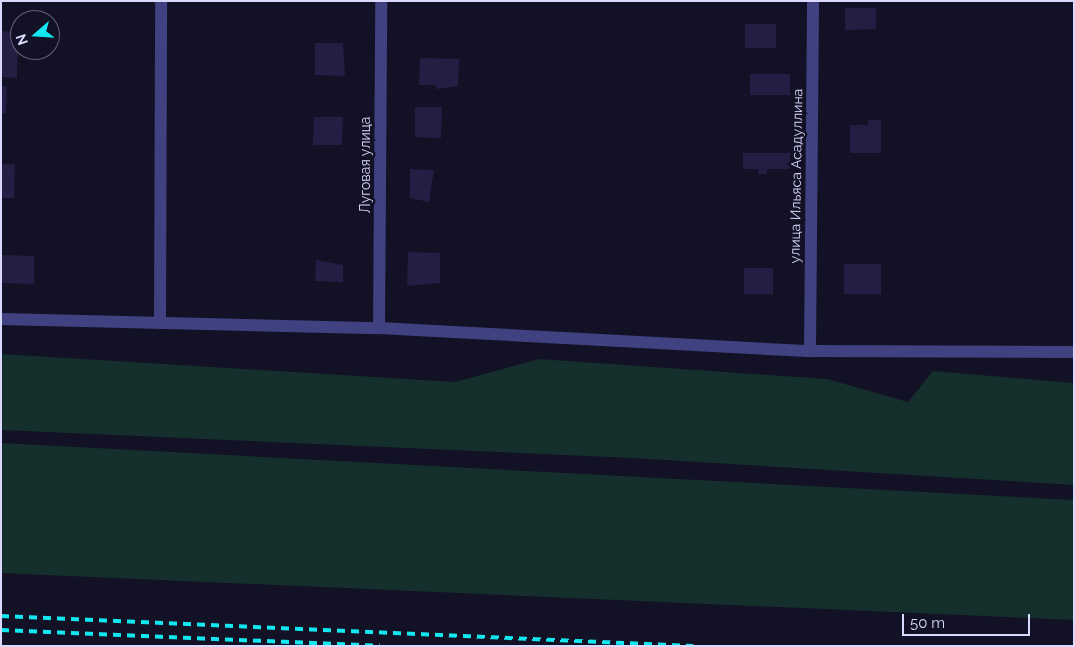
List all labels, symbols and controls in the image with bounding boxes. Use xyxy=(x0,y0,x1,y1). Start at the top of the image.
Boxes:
north arrow xyxy=(10,10,60,60)
text: N xyxy=(12,32,31,47)
street label: улица Ильяса Асадуллина xyxy=(786,88,806,264)
street label: Луговая улица xyxy=(357,116,373,214)
scale bar xyxy=(905,604,1032,636)
text: 50 m xyxy=(910,614,945,632)

